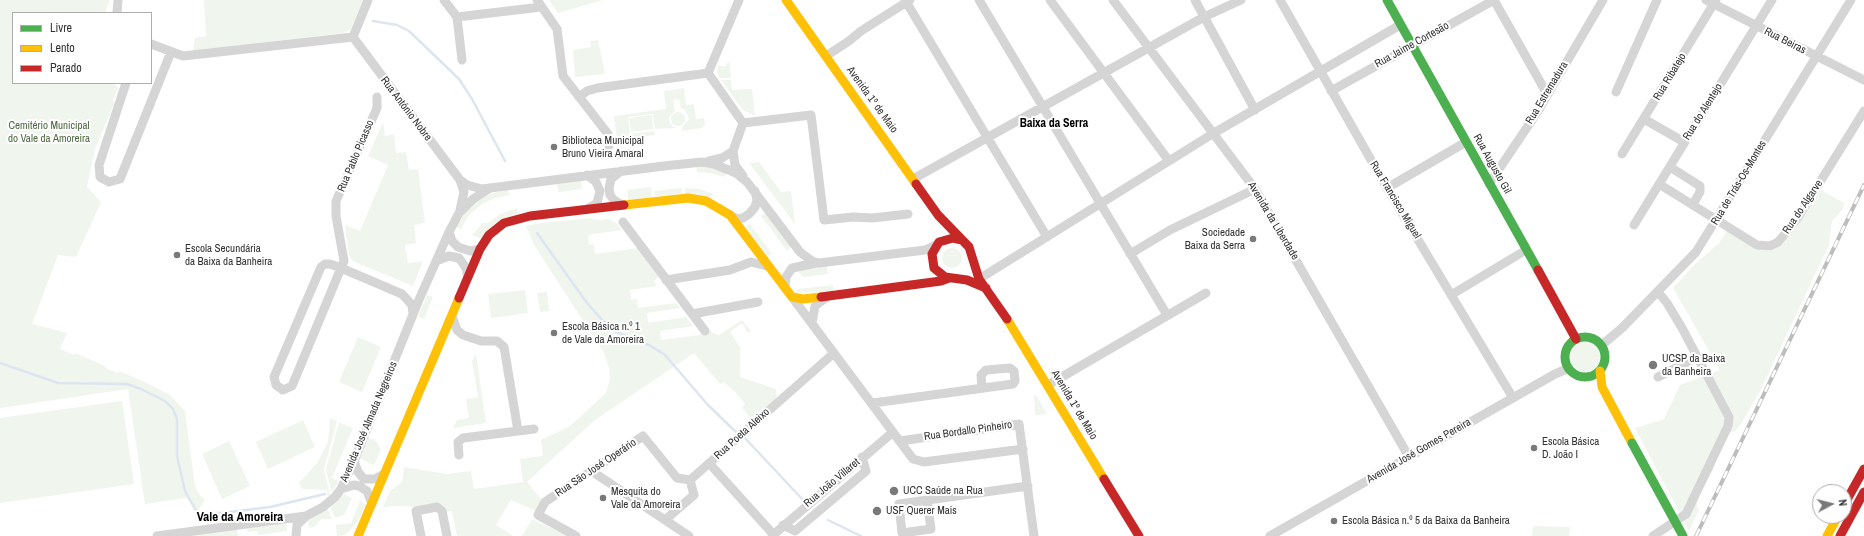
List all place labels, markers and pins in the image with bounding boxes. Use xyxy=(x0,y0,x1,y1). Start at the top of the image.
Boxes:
place label: Biblioteca Municipal Bruno Vieira Amaral xyxy=(562,134,644,160)
marker: Biblioteca Municipal Bruno Vieira Amaral xyxy=(549,142,559,152)
place label: Sociedade Baixa da Serra xyxy=(1185,226,1245,252)
marker: Sociedade Baixa da Serra xyxy=(1248,234,1258,244)
place label: Escola Secundária da Baixa da Banheira xyxy=(185,242,272,268)
marker: Escola Secundária da Baixa da Banheira xyxy=(172,250,182,260)
place label: Escola Básica n.º 1 de Vale da Amoreira xyxy=(562,320,644,346)
marker: Escola Básica n.º 1 de Vale da Amoreira xyxy=(549,328,559,338)
place label: UCSP da Baixa da Banheira xyxy=(1662,352,1725,378)
marker: UCSP da Baixa da Banheira xyxy=(1647,359,1659,371)
place label: Escola Básica D. João I xyxy=(1542,435,1599,461)
marker: Escola Básica D. João I xyxy=(1529,443,1539,453)
place label: UCC Saúde na Rua xyxy=(903,484,983,498)
place label: Mesquita do Vale da Amoreira xyxy=(611,485,681,511)
marker: UCC Saúde na Rua xyxy=(888,485,900,497)
marker: Mesquita do Vale da Amoreira xyxy=(598,493,608,503)
place label: USF Querer Mais xyxy=(886,504,957,518)
marker: USF Querer Mais xyxy=(871,505,883,517)
place label: Escola Básica n.º 5 da Baixa da Banheira xyxy=(1342,514,1510,528)
marker: Escola Básica n.º 5 da Baixa da Banheira xyxy=(1329,516,1339,526)

